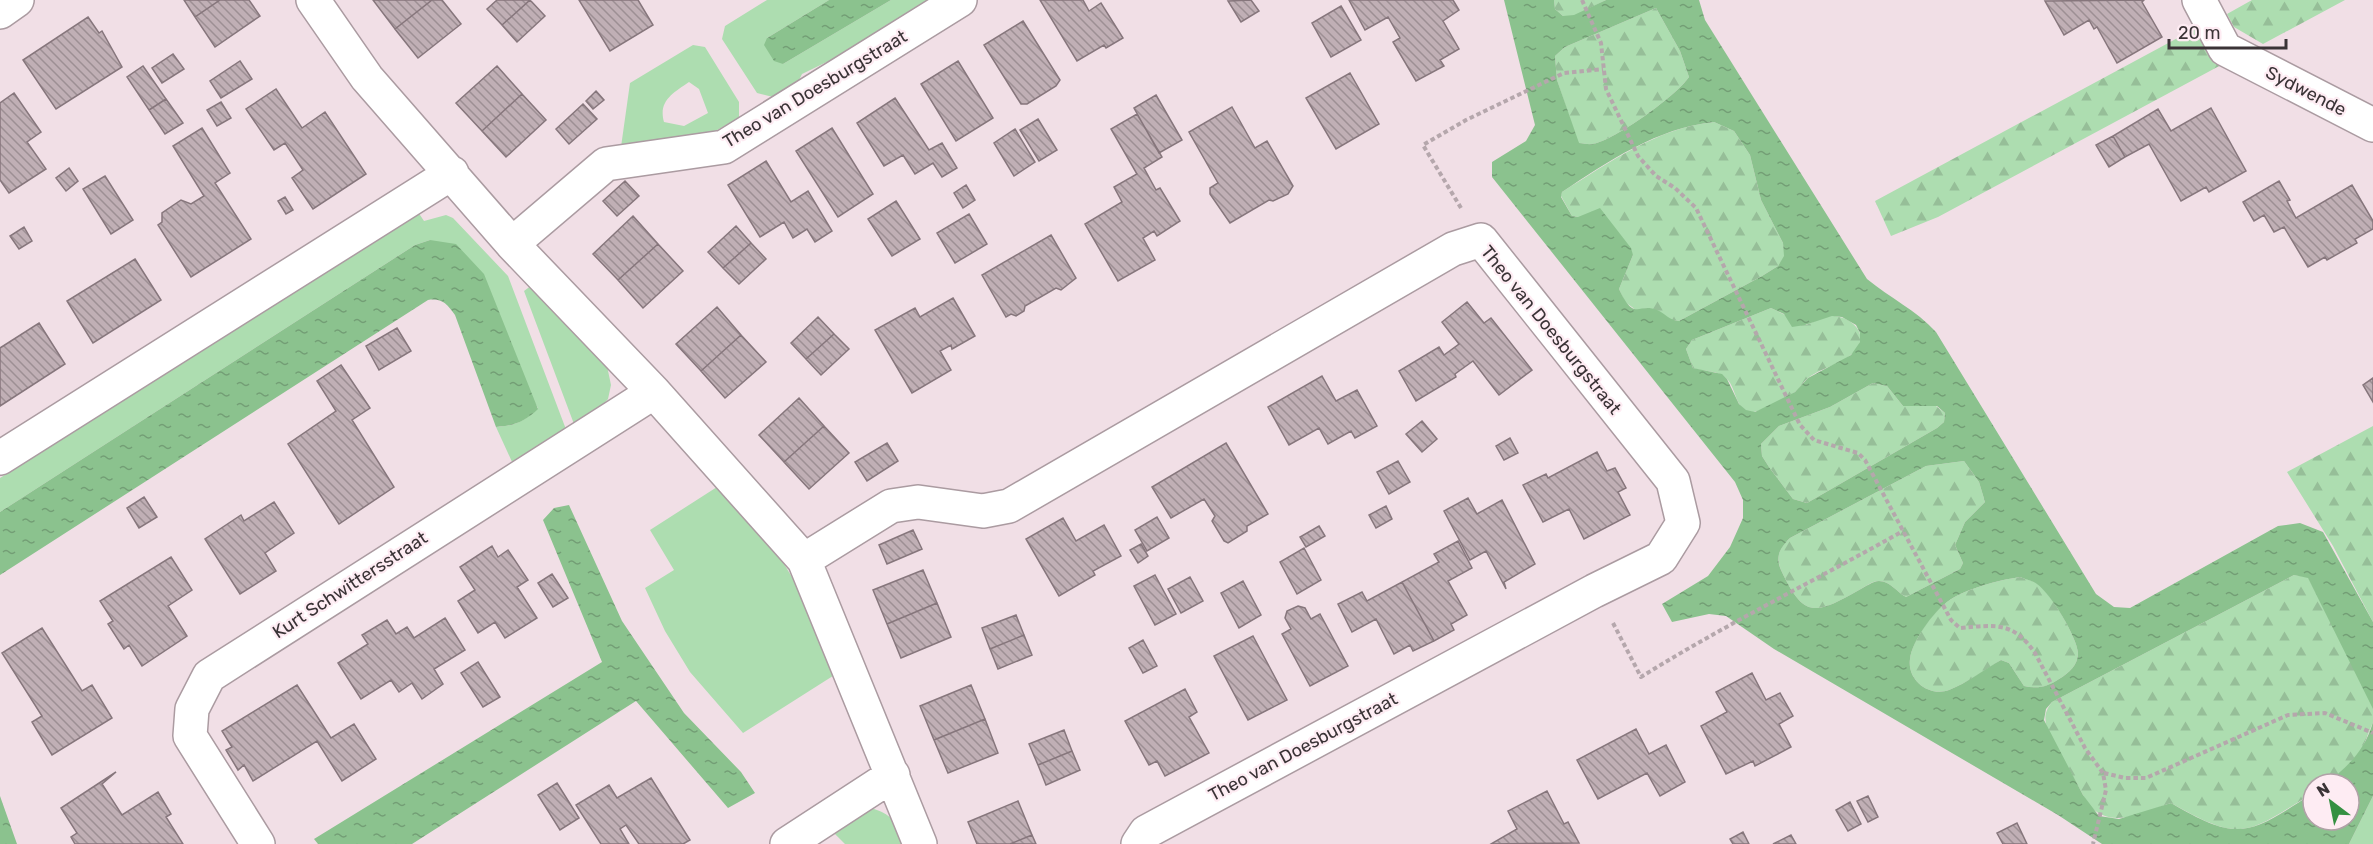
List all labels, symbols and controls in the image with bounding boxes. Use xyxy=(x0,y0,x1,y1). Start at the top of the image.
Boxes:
scale bar xyxy=(2169,12,2286,50)
text: 20 m xyxy=(2178,22,2220,44)
street label: Theo van Doesburgstraat xyxy=(719,25,911,153)
street label: Sydwende xyxy=(2262,61,2350,121)
street label: Theo van Doesburgstraat xyxy=(1476,241,1626,419)
street label: Kurt Schwittersstraat xyxy=(268,527,432,643)
street label: Theo van Doesburgstraat xyxy=(1205,688,1401,806)
north arrow xyxy=(2301,772,2361,832)
text: N xyxy=(2313,779,2333,801)

